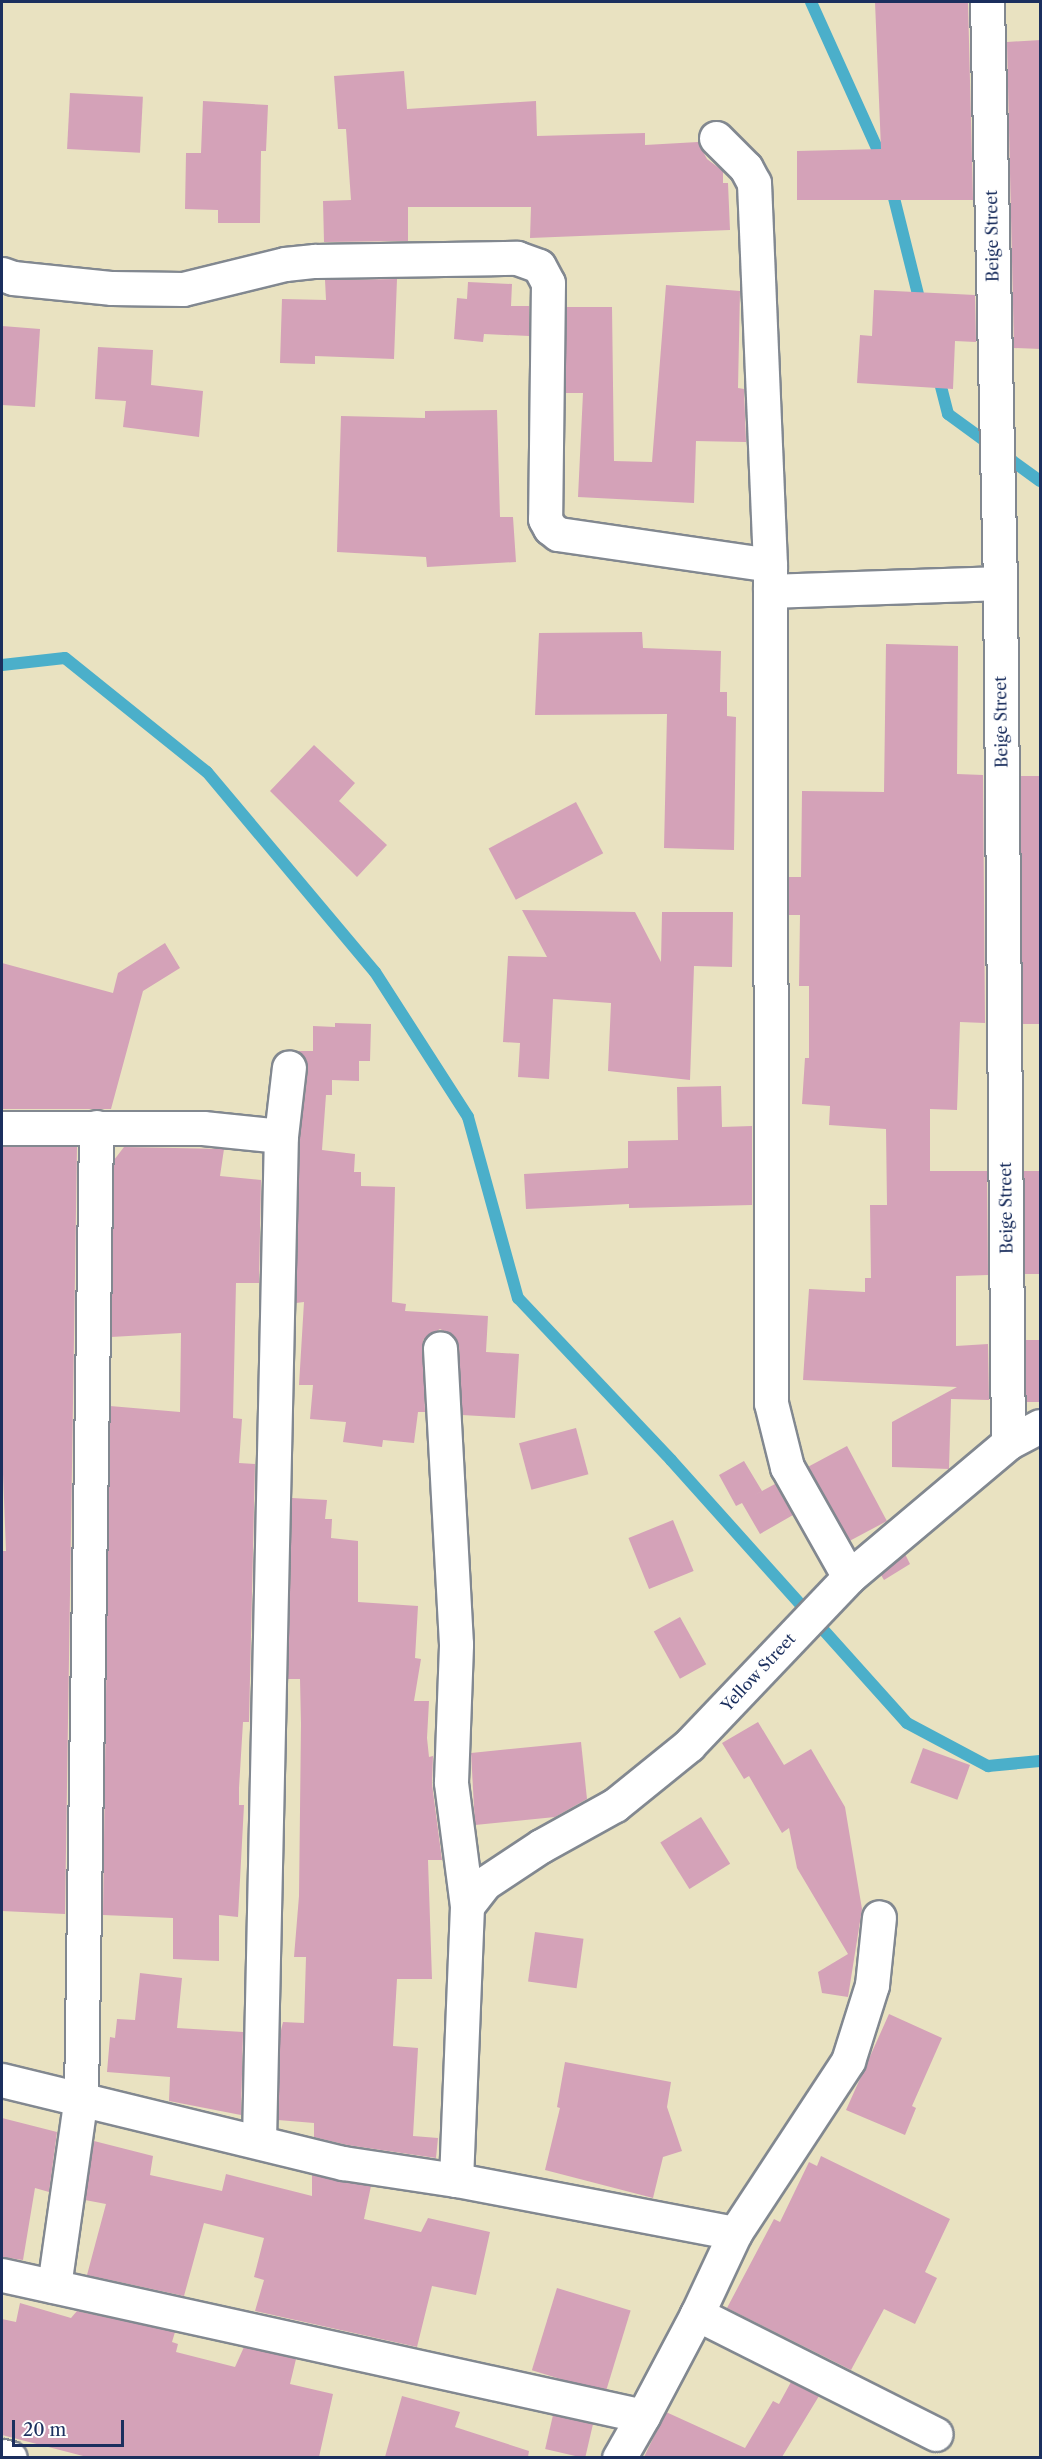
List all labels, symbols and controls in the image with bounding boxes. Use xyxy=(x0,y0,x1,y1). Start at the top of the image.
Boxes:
street label: Beige Street xyxy=(982,190,1002,282)
street label: Beige Street xyxy=(991,676,1011,768)
street label: Beige Street xyxy=(996,1162,1016,1254)
street label: Yellow Street xyxy=(717,1629,799,1715)
scale bar xyxy=(15,2408,128,2446)
text: 20 m xyxy=(23,2419,66,2441)

